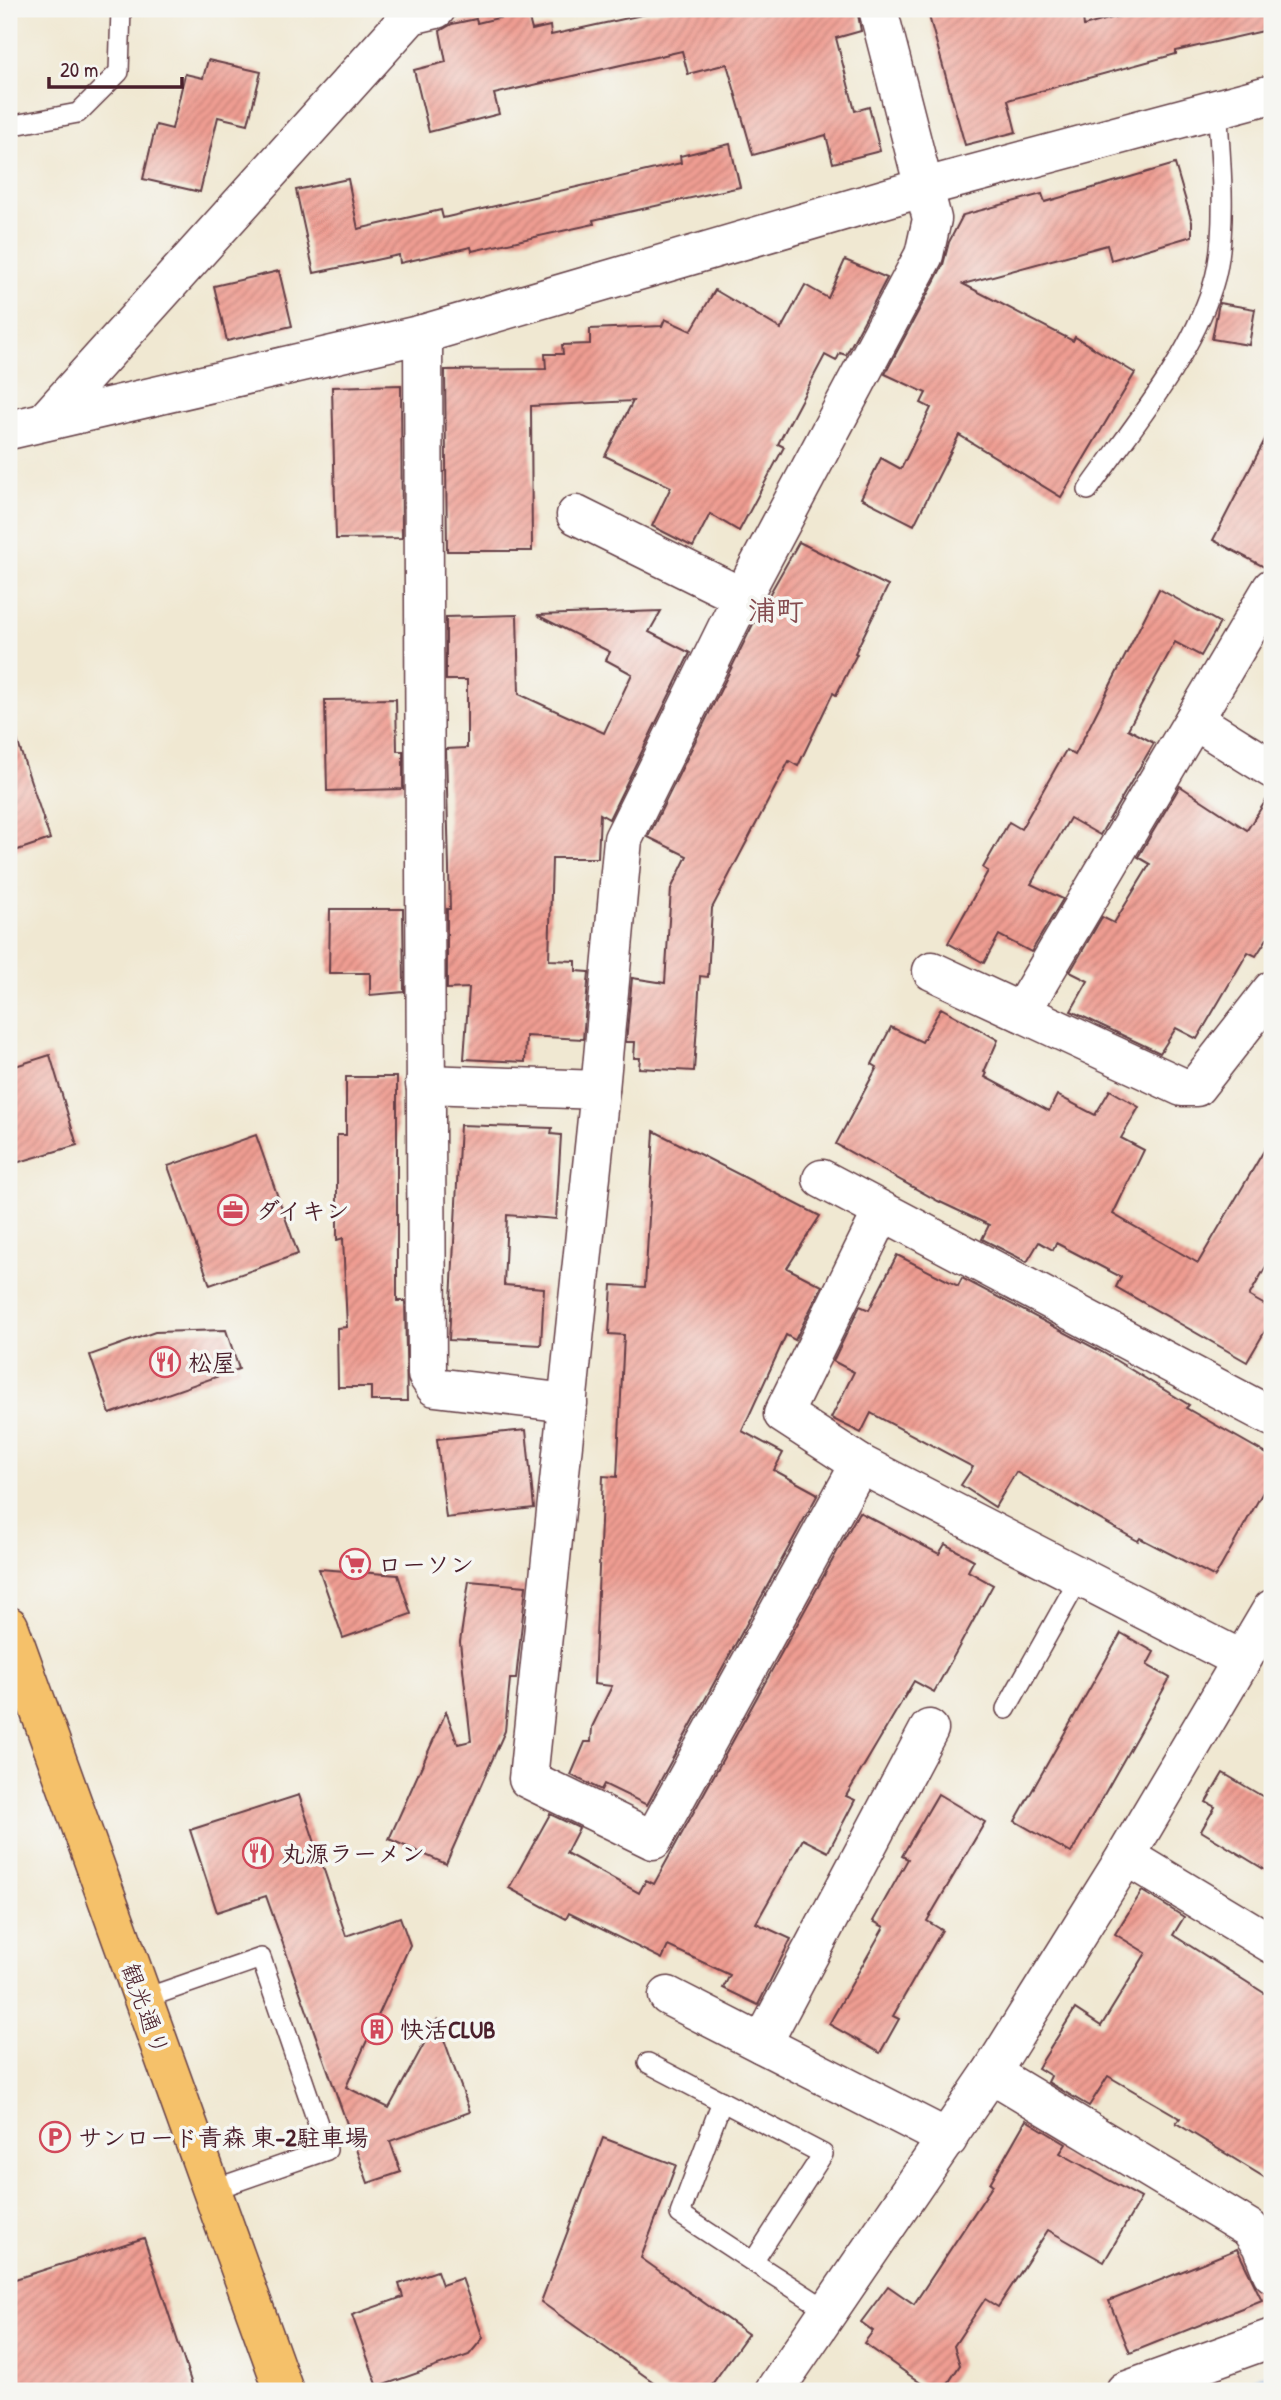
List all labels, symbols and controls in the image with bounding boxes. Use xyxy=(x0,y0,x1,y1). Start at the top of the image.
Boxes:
scale bar xyxy=(49,46,182,90)
text: 20 m xyxy=(60,55,98,84)
district label: 浦町 xyxy=(748,591,804,629)
office icon: ダイキン xyxy=(216,1193,250,1227)
place label: ダイキン xyxy=(256,1194,350,1226)
restaurant icon: 松屋 xyxy=(148,1345,182,1379)
place label: 松屋 xyxy=(188,1346,236,1378)
supermarket icon: ローソン xyxy=(338,1547,372,1581)
place label: ローソン xyxy=(378,1548,474,1580)
restaurant icon: 丸源ラーメン xyxy=(241,1836,275,1870)
place label: 丸源ラーメン xyxy=(281,1837,425,1869)
street label: 観光通り xyxy=(115,1958,177,2060)
building icon: 快活CLUB xyxy=(360,2012,394,2046)
place label: 快活CLUB xyxy=(400,2013,495,2045)
parking icon: サンロード青森 東-2駐車場 xyxy=(38,2120,72,2154)
place label: サンロード青森 東-2駐車場 xyxy=(78,2121,368,2153)

